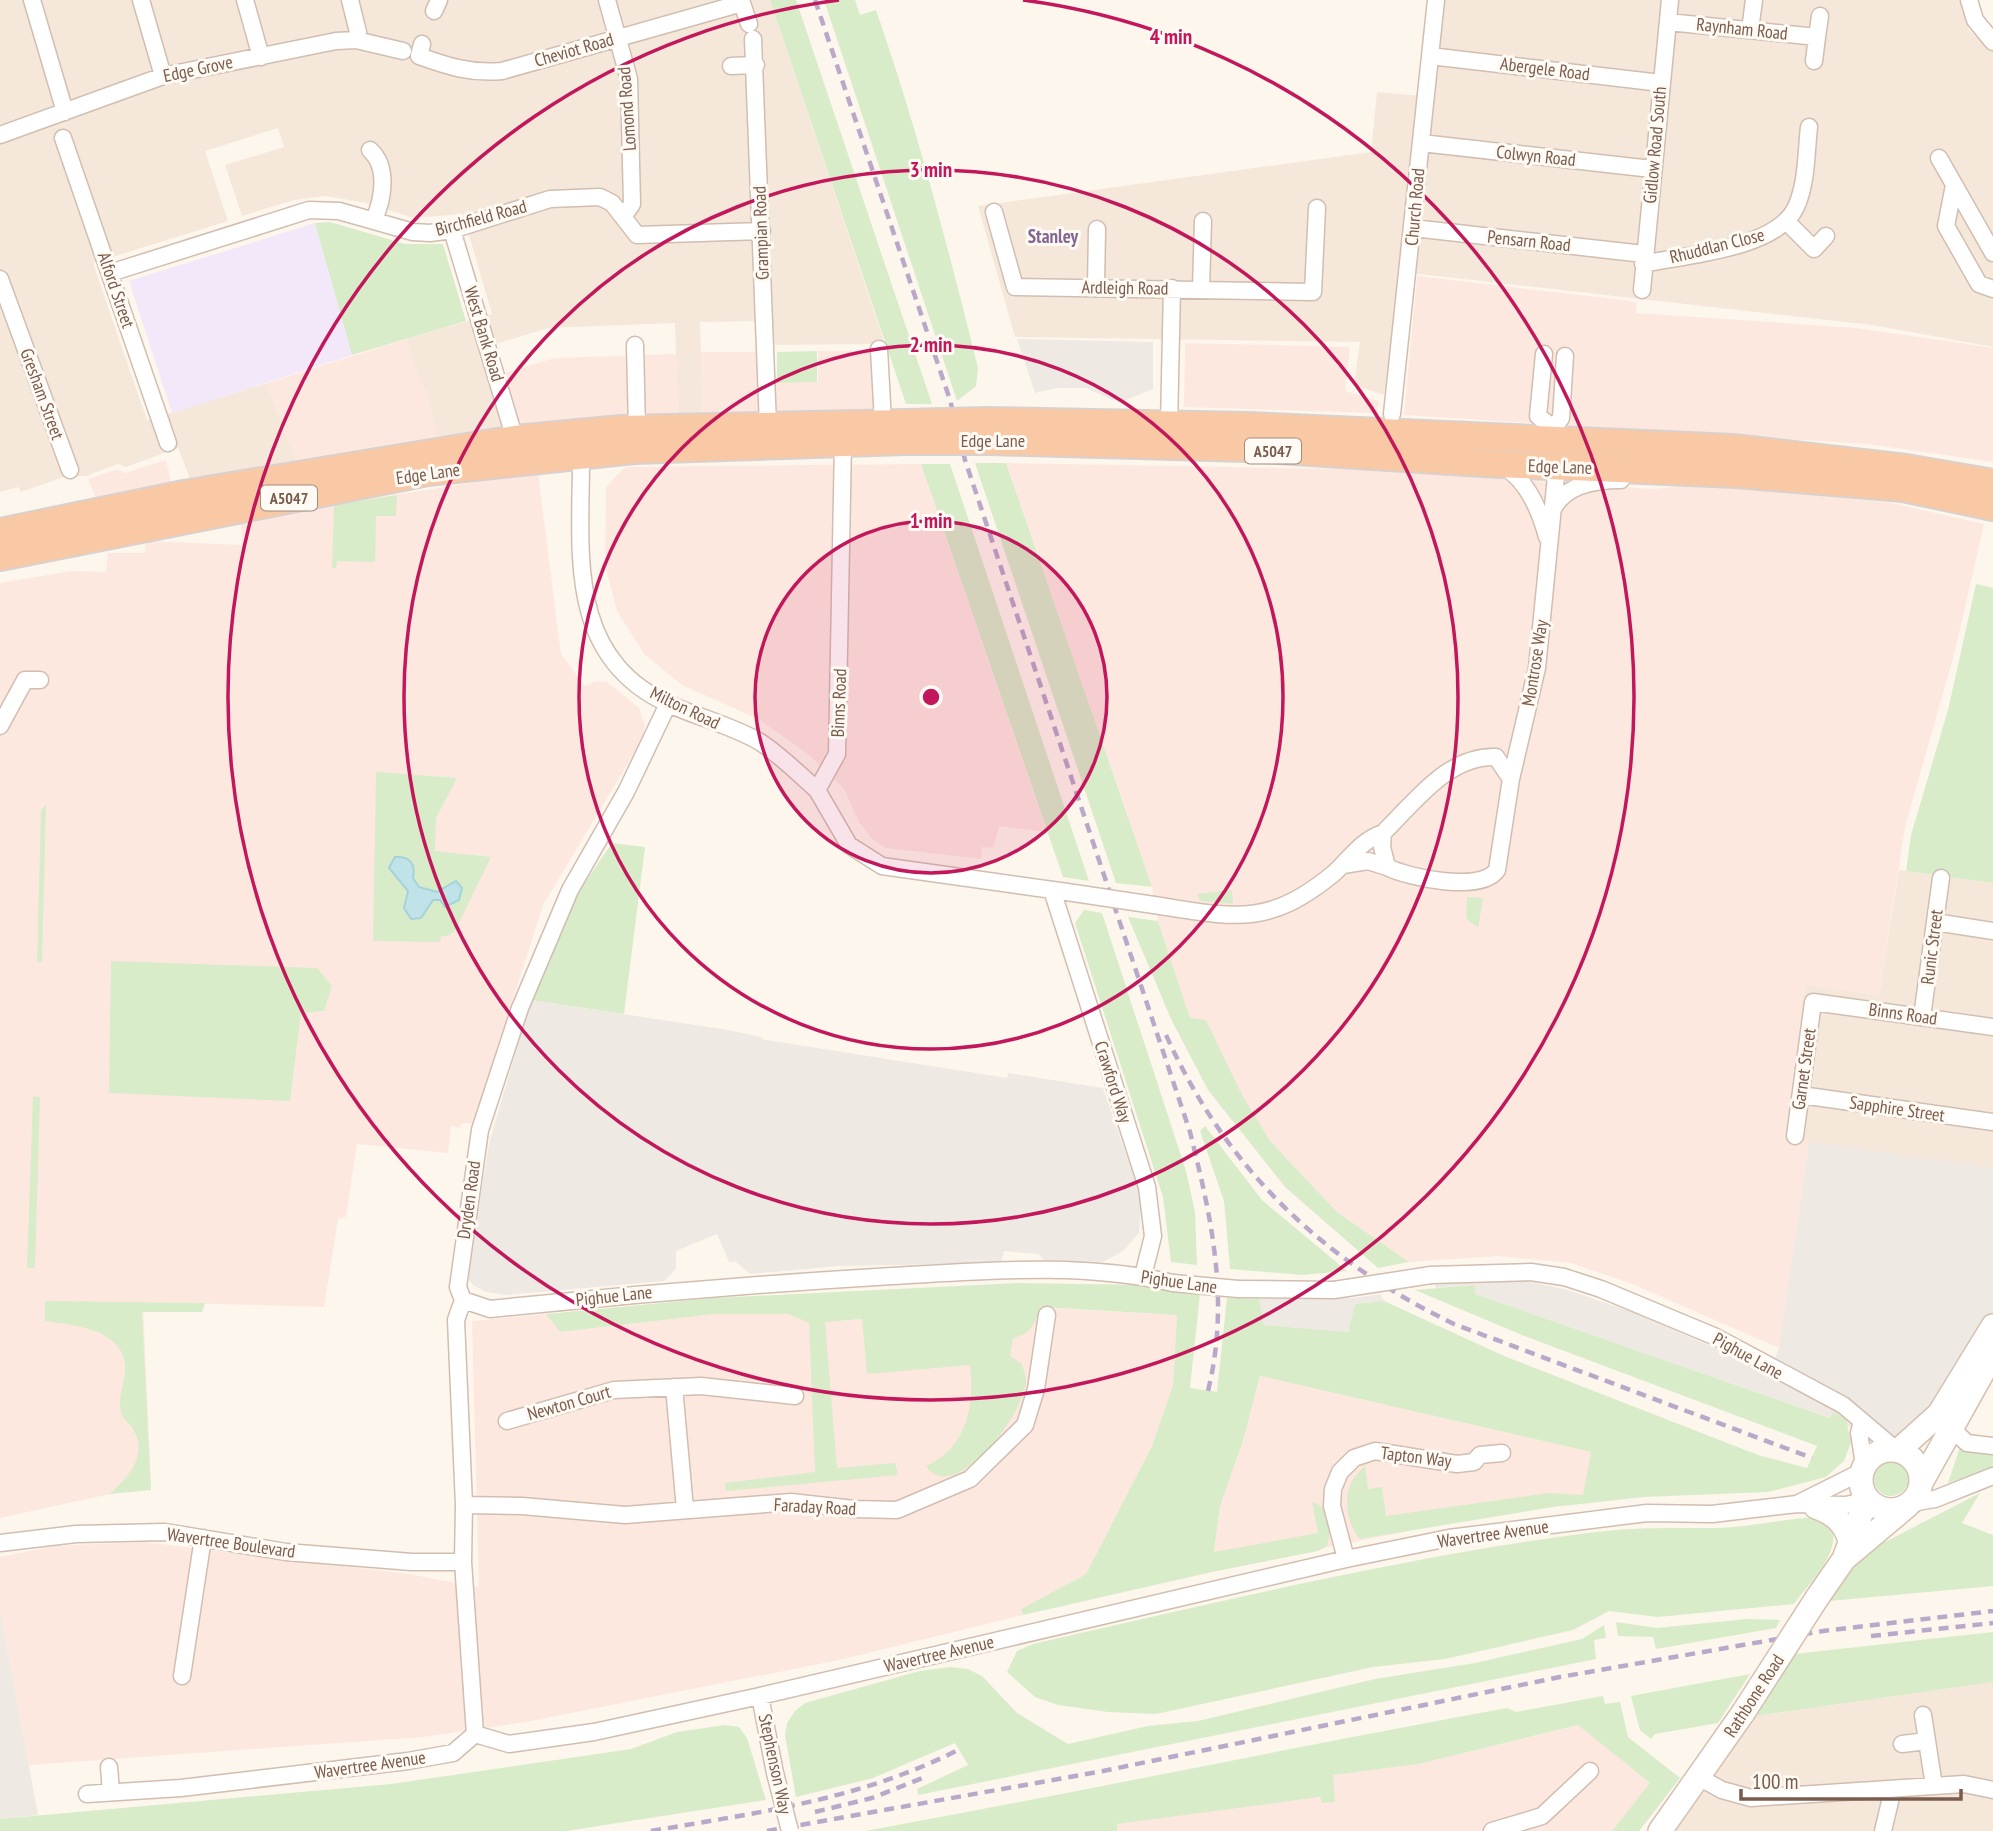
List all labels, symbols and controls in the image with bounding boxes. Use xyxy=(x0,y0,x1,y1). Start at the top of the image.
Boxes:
street label: Raynham Road xyxy=(1695,12,1789,45)
text: 4 min xyxy=(1150,23,1192,50)
street label: Cheviot Road xyxy=(532,27,616,72)
street label: Edge Grove xyxy=(161,50,235,87)
street label: Abergele Road xyxy=(1499,52,1591,85)
street label: Lomond Road xyxy=(612,66,641,152)
street label: Gidlow Road South xyxy=(1638,86,1671,204)
street label: Colwyn Road xyxy=(1495,140,1577,171)
text: 3 min xyxy=(910,156,952,183)
street label: Church Road xyxy=(1400,167,1429,247)
street label: Grampian Road xyxy=(747,186,774,280)
street label: Birchfield Road xyxy=(433,194,529,241)
street label: Rhuddlan Close xyxy=(1667,223,1767,268)
district label: Stanley xyxy=(1028,224,1079,248)
street label: Pensarn Road xyxy=(1486,225,1572,256)
street label: Alford Street xyxy=(93,249,140,331)
street label: Ardleigh Road xyxy=(1081,275,1169,300)
street label: West Bank Road xyxy=(459,283,510,384)
text: 2 min xyxy=(910,331,952,358)
street label: Gresham Street xyxy=(15,345,70,443)
street label: Edge Lane xyxy=(961,429,1025,452)
road number: A5047 xyxy=(1245,438,1301,464)
street label: Edge Lane xyxy=(1527,454,1593,479)
street label: Edge Lane xyxy=(394,458,461,489)
road number: A5047 xyxy=(261,485,317,510)
text: 1 min xyxy=(910,507,952,534)
street label: Montrose Way xyxy=(1516,618,1553,708)
street label: Binns Road xyxy=(826,668,851,738)
street label: Milton Road xyxy=(647,681,724,734)
centre of rings xyxy=(919,685,943,709)
street label: Runic Street xyxy=(1915,908,1948,986)
street label: Binns Road xyxy=(1867,997,1939,1030)
street label: Garnet Street xyxy=(1786,1027,1821,1111)
street label: Crawford Way xyxy=(1089,1038,1138,1126)
street label: Sapphire Street xyxy=(1848,1090,1946,1127)
street label: Dryden Road xyxy=(452,1159,485,1241)
street label: Pighue Lane xyxy=(1140,1265,1219,1298)
street label: Pighue Lane xyxy=(575,1280,653,1311)
street label: Pighue Lane xyxy=(1709,1327,1787,1384)
street label: Newton Court xyxy=(525,1380,613,1425)
street label: Tapton Way xyxy=(1379,1441,1453,1472)
street label: Faraday Road xyxy=(773,1493,857,1520)
street label: Wavertree Avenue xyxy=(1436,1514,1550,1553)
street label: Wavertree Boulevard xyxy=(166,1522,297,1563)
street label: Wavertree Avenue xyxy=(882,1630,996,1677)
street label: Rathbone Road xyxy=(1718,1650,1789,1741)
street label: Stephenson Way xyxy=(754,1712,797,1816)
street label: Wavertree Avenue xyxy=(313,1745,427,1784)
scale bar xyxy=(1741,1758,1962,1802)
text: 100 m xyxy=(1752,1768,1798,1795)

